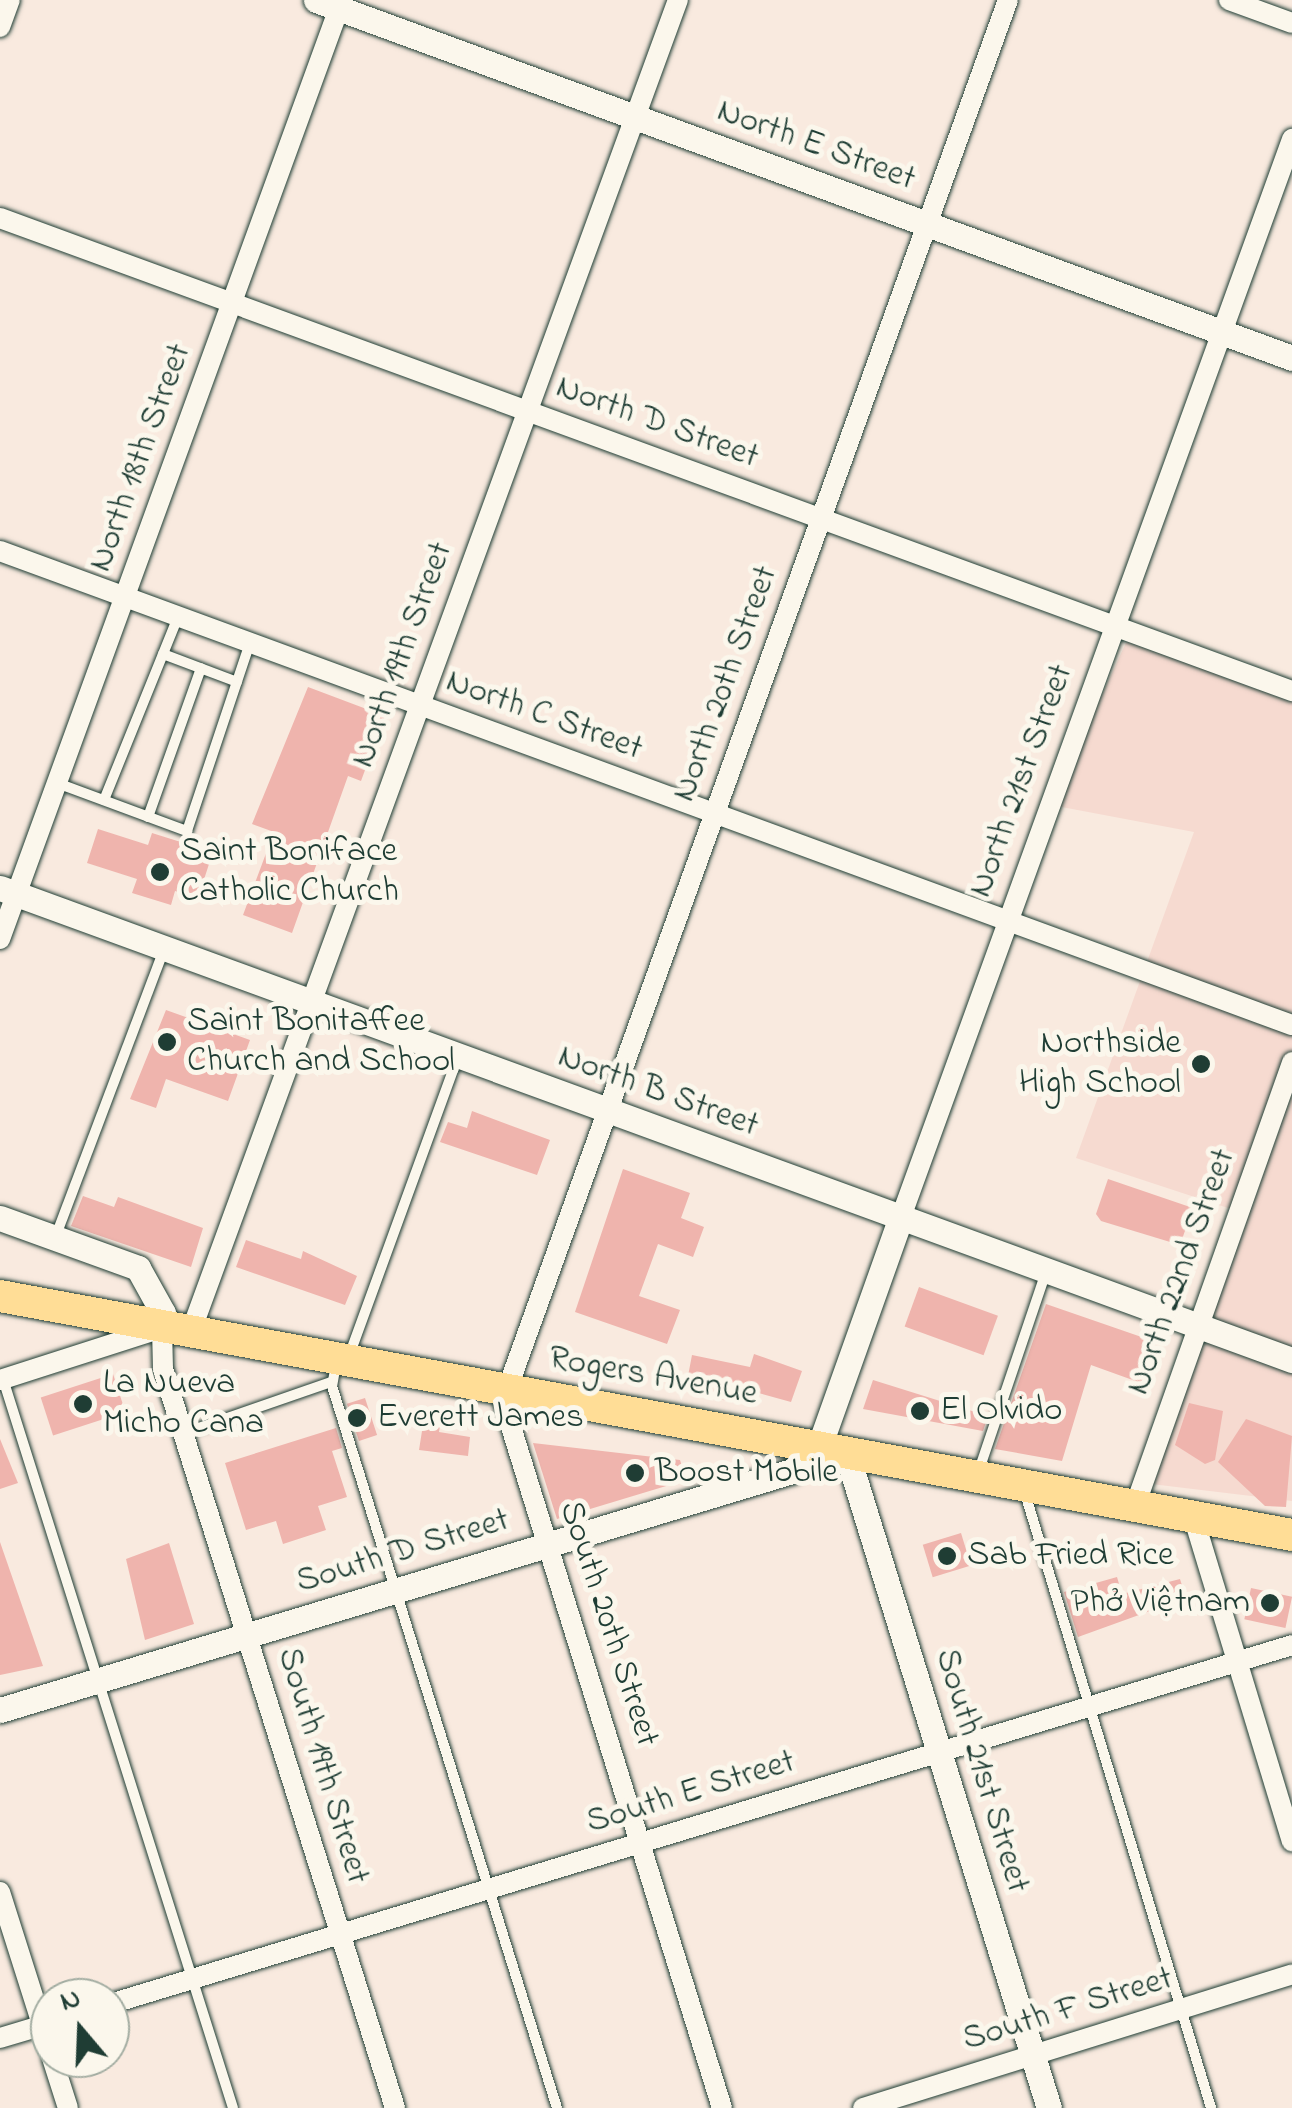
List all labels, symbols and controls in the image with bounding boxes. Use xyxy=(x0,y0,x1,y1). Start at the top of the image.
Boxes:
street label: North E Street xyxy=(711,91,921,201)
street label: North 18th Street xyxy=(80,338,202,578)
street label: North D Street xyxy=(550,367,764,479)
street label: North 19th Street xyxy=(343,537,463,773)
street label: North 20th Street xyxy=(664,560,788,808)
street label: North 21st Street xyxy=(960,659,1084,903)
street label: North C Street xyxy=(440,661,648,771)
place label: Saint Boniface Catholic Church xyxy=(180,831,399,913)
marker: Saint Boniface Catholic Church xyxy=(149,861,171,883)
place label: Saint Bonitaffee Church and School xyxy=(187,1001,455,1083)
place label: Northside High School xyxy=(1019,1023,1181,1105)
marker: Saint Bonitaffee Church and School xyxy=(156,1031,178,1053)
street label: North B Street xyxy=(552,1036,764,1148)
marker: Northside High School xyxy=(1190,1053,1212,1075)
street label: North 22nd Street xyxy=(1118,1143,1246,1401)
street label: Rogers Avenue xyxy=(545,1338,761,1416)
place label: La Nueva Micho Cana xyxy=(103,1363,264,1445)
place label: El Olvido xyxy=(940,1390,1062,1432)
marker: La Nueva Micho Cana xyxy=(72,1393,94,1415)
place label: Everett James xyxy=(377,1397,584,1439)
marker: El Olvido xyxy=(909,1400,931,1422)
marker: Everett James xyxy=(346,1407,368,1429)
place label: Boost Mobile xyxy=(655,1452,838,1494)
marker: Boost Mobile xyxy=(624,1462,646,1484)
street label: South 20th Street xyxy=(549,1496,667,1752)
street label: South D Street xyxy=(291,1500,515,1604)
place label: Sab Fried Rice xyxy=(967,1535,1174,1577)
marker: Sab Fried Rice xyxy=(936,1545,958,1567)
place label: Phở Việtnam xyxy=(1071,1582,1250,1624)
marker: Phở Việtnam xyxy=(1259,1592,1281,1614)
street label: South 19th Street xyxy=(266,1643,378,1889)
street label: South 21st Street xyxy=(924,1644,1038,1898)
street label: South E Street xyxy=(582,1741,800,1845)
street label: South F Street xyxy=(958,1958,1178,2062)
north arrow xyxy=(30,1978,130,2078)
text: N xyxy=(55,1979,86,2024)

